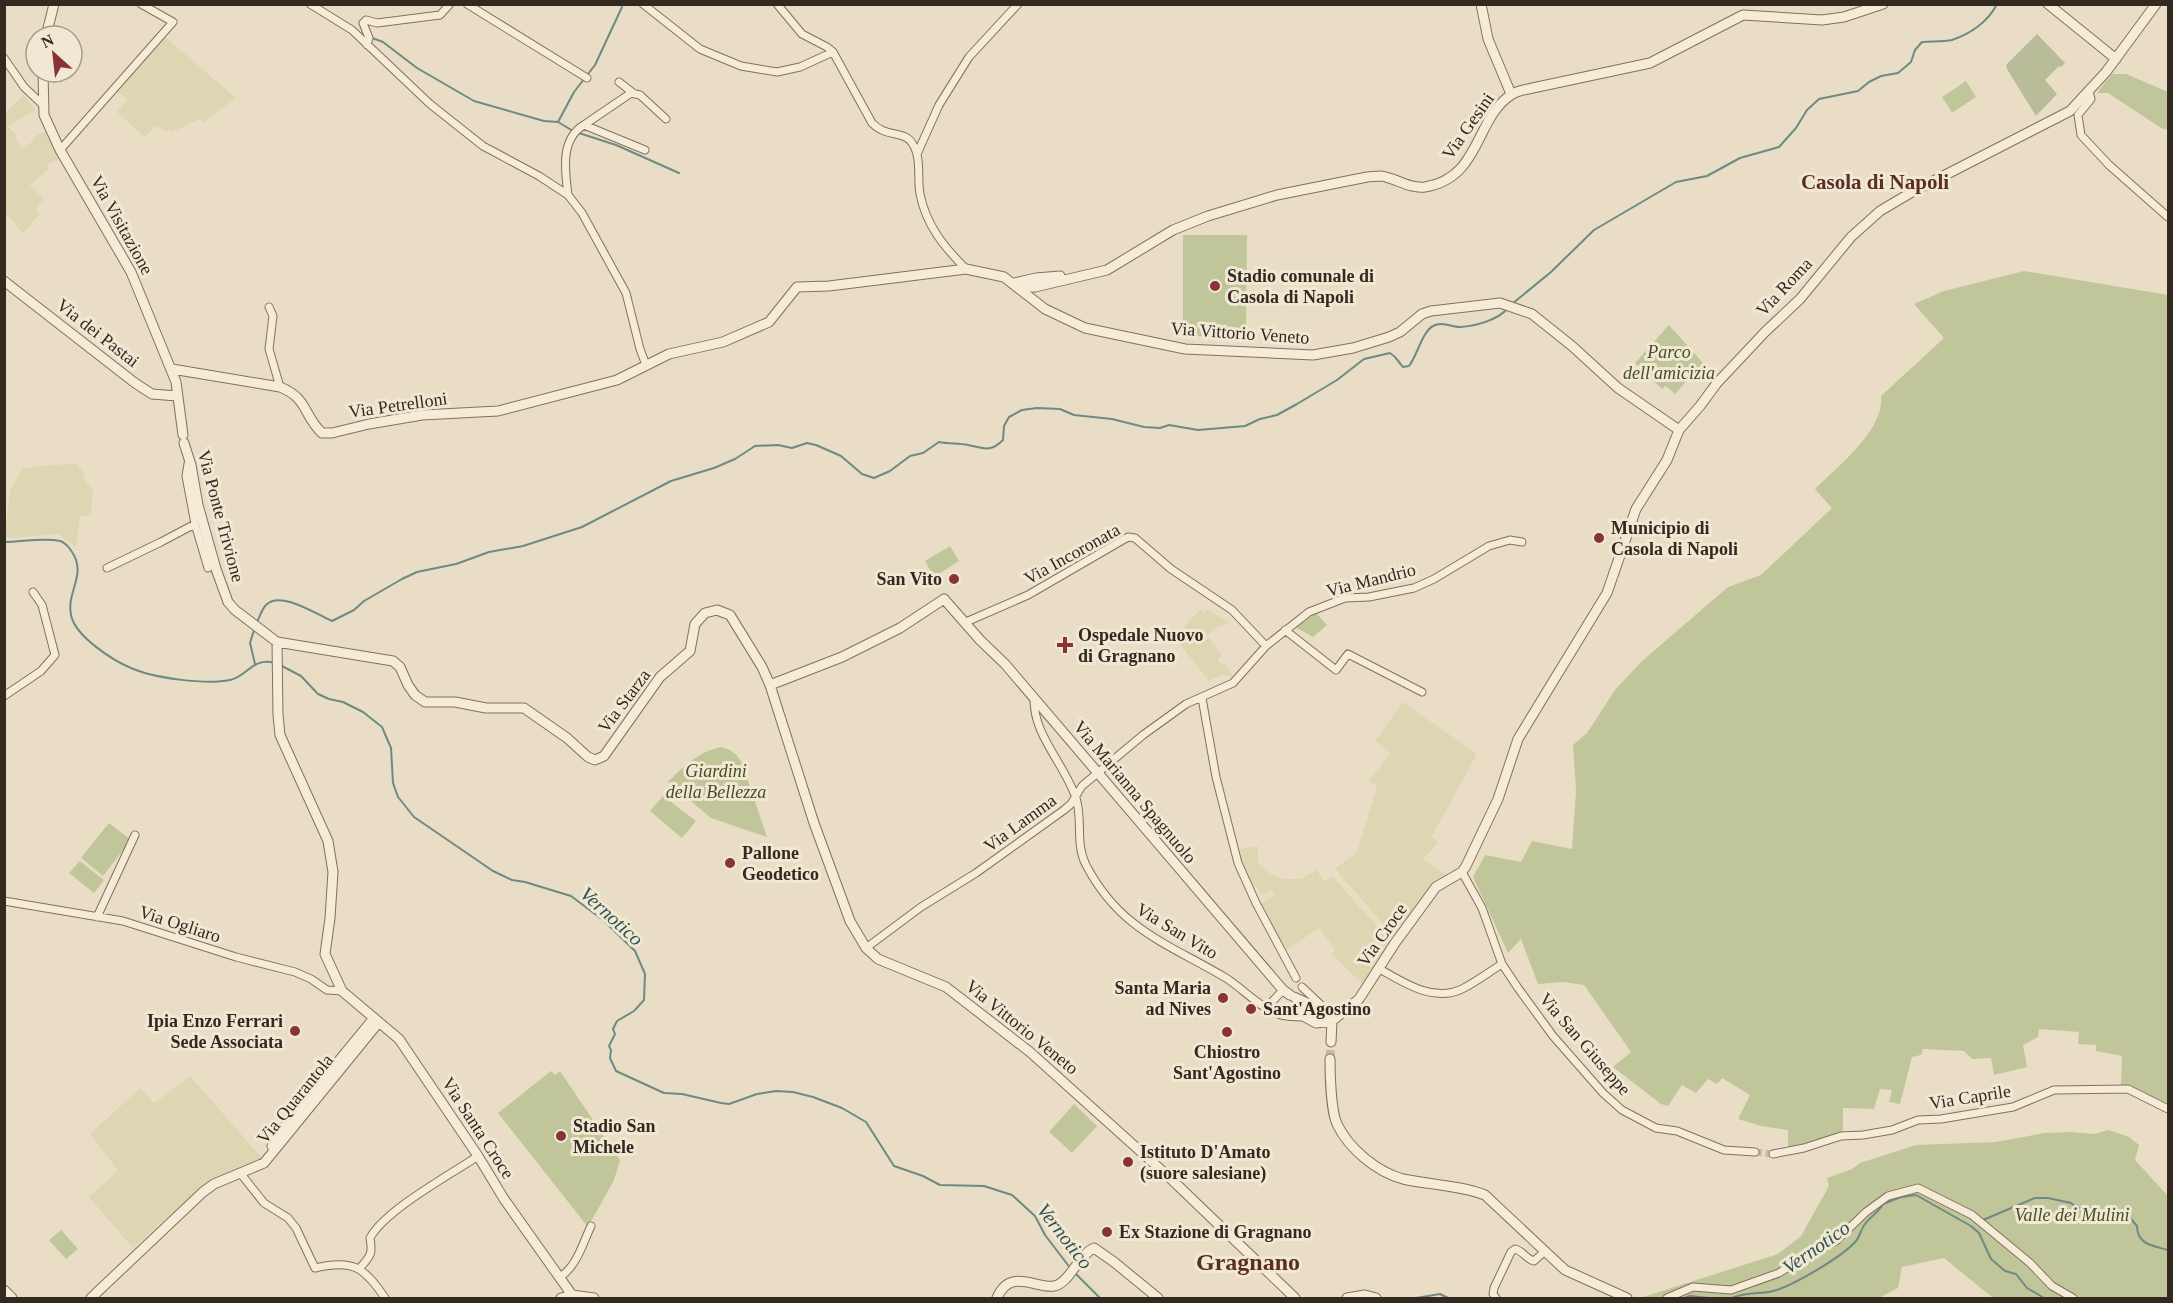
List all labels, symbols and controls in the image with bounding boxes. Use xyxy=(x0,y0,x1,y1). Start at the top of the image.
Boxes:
north arrow xyxy=(24,24,84,84)
text: N xyxy=(38,31,57,51)
street label: Via Gesini xyxy=(1438,89,1498,163)
district label: Casola di Napoli xyxy=(1801,170,1949,194)
street label: Via Visitazione xyxy=(87,172,157,278)
street label: Via Roma xyxy=(1752,254,1816,320)
place label: Stadio comunale di Casola di Napoli xyxy=(1227,266,1374,307)
marker: Stadio comunale di Casola di Napoli xyxy=(1208,279,1222,293)
street label: Via dei Pastai xyxy=(53,295,143,371)
street label: Via Vittorio Veneto xyxy=(1170,318,1310,348)
park label: Parco dell'amicizia xyxy=(1623,342,1715,383)
street label: Via Petrelloni xyxy=(347,388,449,422)
street label: Via Ponte Trivione xyxy=(194,448,248,584)
place label: Municipio di Casola di Napoli xyxy=(1611,518,1738,559)
street label: Via Incoronata xyxy=(1021,519,1123,589)
marker: Municipio di Casola di Napoli xyxy=(1592,531,1606,545)
street label: Via Mandrio xyxy=(1324,559,1418,601)
place label: San Vito xyxy=(876,569,942,589)
marker: San Vito xyxy=(947,572,961,586)
place label: Ospedale Nuovo di Gragnano xyxy=(1078,625,1204,666)
marker: Ospedale Nuovo di Gragnano xyxy=(1056,636,1074,654)
street label: Via Starza xyxy=(594,665,654,737)
street label: Via Marianna Spagnuolo xyxy=(1070,717,1200,867)
park label: Giardini della Bellezza xyxy=(666,761,766,802)
street label: Via Lamma xyxy=(980,790,1060,856)
place label: Pallone Geodetico xyxy=(742,843,819,884)
marker: Pallone Geodetico xyxy=(723,856,737,870)
water label: Vernotico xyxy=(576,882,648,950)
street label: Via San Vito xyxy=(1133,899,1221,963)
street label: Via Croce xyxy=(1353,900,1411,970)
street label: Via Ogliaro xyxy=(137,901,223,947)
street label: Via Vittorio Veneto xyxy=(962,975,1082,1079)
place label: Santa Maria ad Nives xyxy=(1115,978,1211,1019)
street label: Via San Giuseppe xyxy=(1535,989,1635,1099)
marker: Santa Maria ad Nives xyxy=(1216,991,1230,1005)
place label: Sant'Agostino xyxy=(1263,999,1371,1019)
marker: Sant'Agostino xyxy=(1244,1002,1258,1016)
place label: Ipia Enzo Ferrari Sede Associata xyxy=(147,1011,283,1052)
marker: Ipia Enzo Ferrari Sede Associata xyxy=(288,1024,302,1038)
marker: Chiostro Sant'Agostino xyxy=(1220,1025,1234,1039)
place label: Chiostro Sant'Agostino xyxy=(1173,1042,1281,1083)
street label: Via Quarantola xyxy=(253,1050,337,1148)
street label: Via Santa Croce xyxy=(438,1074,518,1182)
street label: Via Caprile xyxy=(1928,1081,2012,1113)
place label: Stadio San Michele xyxy=(573,1116,656,1157)
marker: Stadio San Michele xyxy=(554,1129,568,1143)
place label: Istituto D'Amato (suore salesiane) xyxy=(1140,1142,1271,1184)
marker: Istituto D'Amato (suore salesiane) xyxy=(1121,1155,1135,1169)
water label: Vernotico xyxy=(1033,1199,1097,1273)
park label: Valle dei Mulini xyxy=(2015,1205,2129,1225)
water label: Vernotico xyxy=(1778,1216,1854,1278)
place label: Ex Stazione di Gragnano xyxy=(1119,1222,1312,1242)
marker: Ex Stazione di Gragnano xyxy=(1100,1225,1114,1239)
district label: Gragnano xyxy=(1196,1249,1300,1275)

